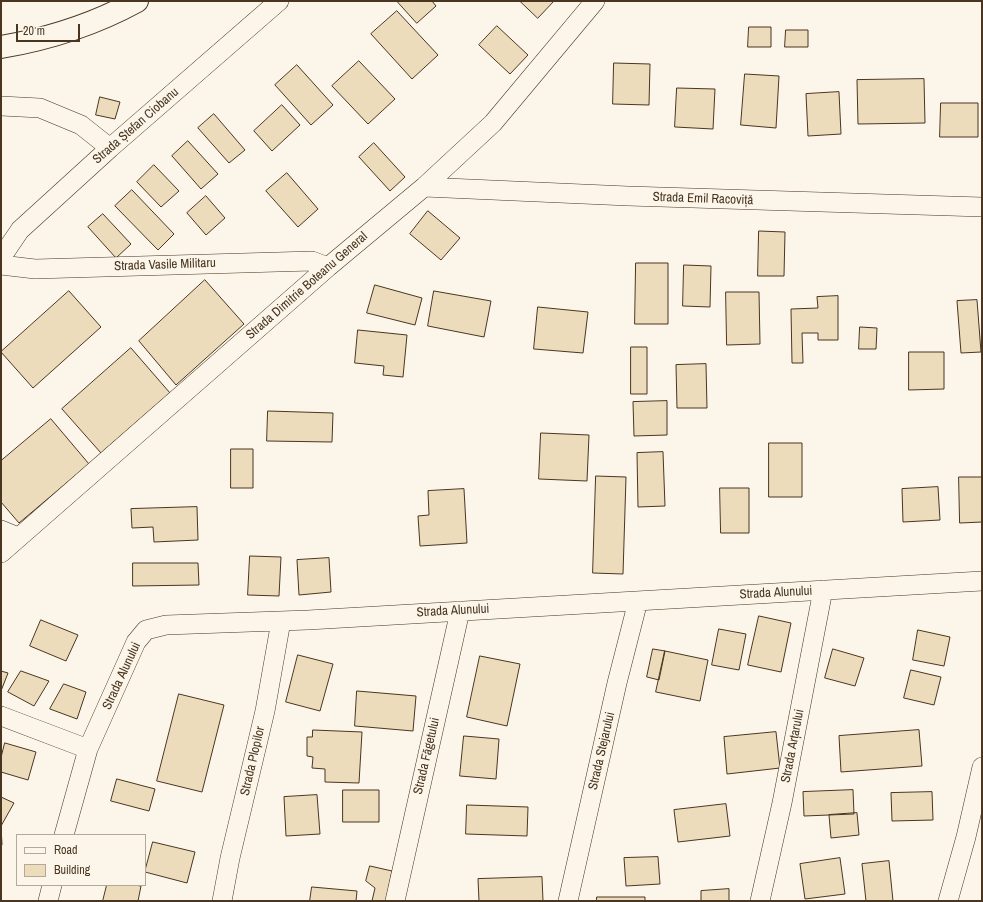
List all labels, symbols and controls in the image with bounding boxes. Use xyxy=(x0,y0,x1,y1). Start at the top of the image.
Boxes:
scale bar xyxy=(18,16,82,42)
text: 20 m xyxy=(23,23,45,39)
street label: Strada Ștefan Ciobanu xyxy=(90,85,182,167)
street label: Strada Emil Racoviță xyxy=(652,189,754,209)
street label: Strada Dimitrie Boteanu General xyxy=(243,229,371,343)
street label: Strada Vasile Militaru xyxy=(114,255,216,275)
street label: Strada Alunului xyxy=(739,583,813,603)
street label: Strada Alunului xyxy=(416,601,490,621)
street label: Strada Alunului xyxy=(100,640,144,712)
street label: Strada Arțarului xyxy=(778,708,808,784)
street label: Strada Stejarului xyxy=(585,711,619,791)
street label: Strada Făgetului xyxy=(411,716,443,796)
street label: Strada Plopilor xyxy=(237,725,269,797)
legend xyxy=(16,834,146,886)
text: Road xyxy=(54,842,78,858)
text: Building xyxy=(54,862,90,878)

